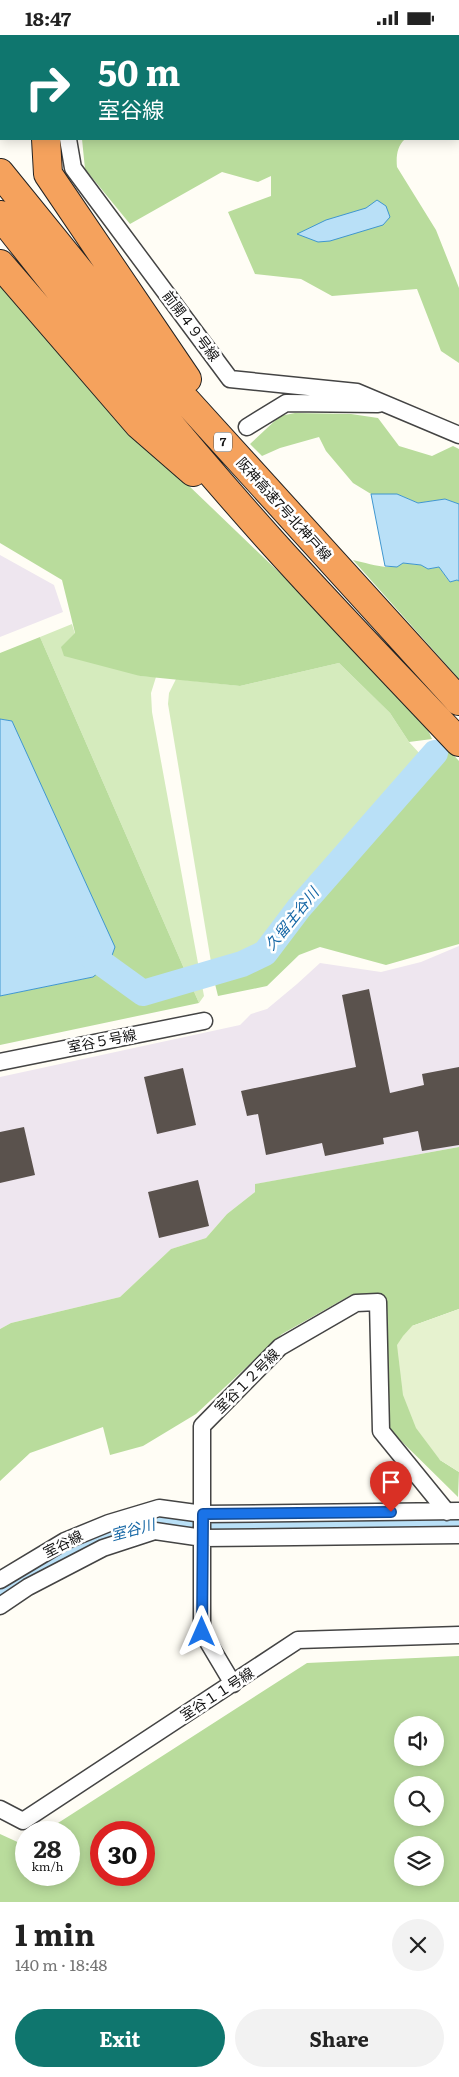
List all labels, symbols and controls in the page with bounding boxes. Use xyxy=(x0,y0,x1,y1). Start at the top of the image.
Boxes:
text: 18:47 xyxy=(25,4,71,32)
text: 50 m xyxy=(98,45,181,97)
icon: right xyxy=(15,55,80,120)
text: 室谷線 xyxy=(98,92,164,125)
street label: 前開４９号線 xyxy=(159,286,225,365)
road number: 7 xyxy=(214,433,232,452)
street label: 阪神高速7号北神戸線 xyxy=(233,452,337,564)
water label: 久留主谷川 xyxy=(258,880,325,954)
street label: 室谷５号線 xyxy=(66,1024,138,1057)
street label: 室谷１２号線 xyxy=(210,1344,283,1417)
pin xyxy=(370,1461,412,1512)
icon: arrive xyxy=(377,1468,405,1496)
water label: 室谷川 xyxy=(108,1511,159,1545)
street label: 室谷線 xyxy=(39,1525,86,1562)
position arrow xyxy=(175,1605,227,1657)
street label: 室谷１１号線 xyxy=(176,1662,257,1724)
map controls xyxy=(394,1716,444,1886)
button: sound xyxy=(394,1716,444,1766)
button: search xyxy=(394,1776,444,1826)
speed limit sign: 30 xyxy=(90,1821,155,1886)
text: 28 xyxy=(33,1829,62,1866)
button: layers xyxy=(394,1836,444,1886)
text: km/h xyxy=(32,1857,63,1875)
text: 1 min xyxy=(15,1911,95,1955)
button: close xyxy=(392,1919,444,1971)
text: 140 m · 18:48 xyxy=(15,1952,107,1976)
button: Exit xyxy=(15,2009,225,2067)
button: Share xyxy=(235,2009,444,2067)

